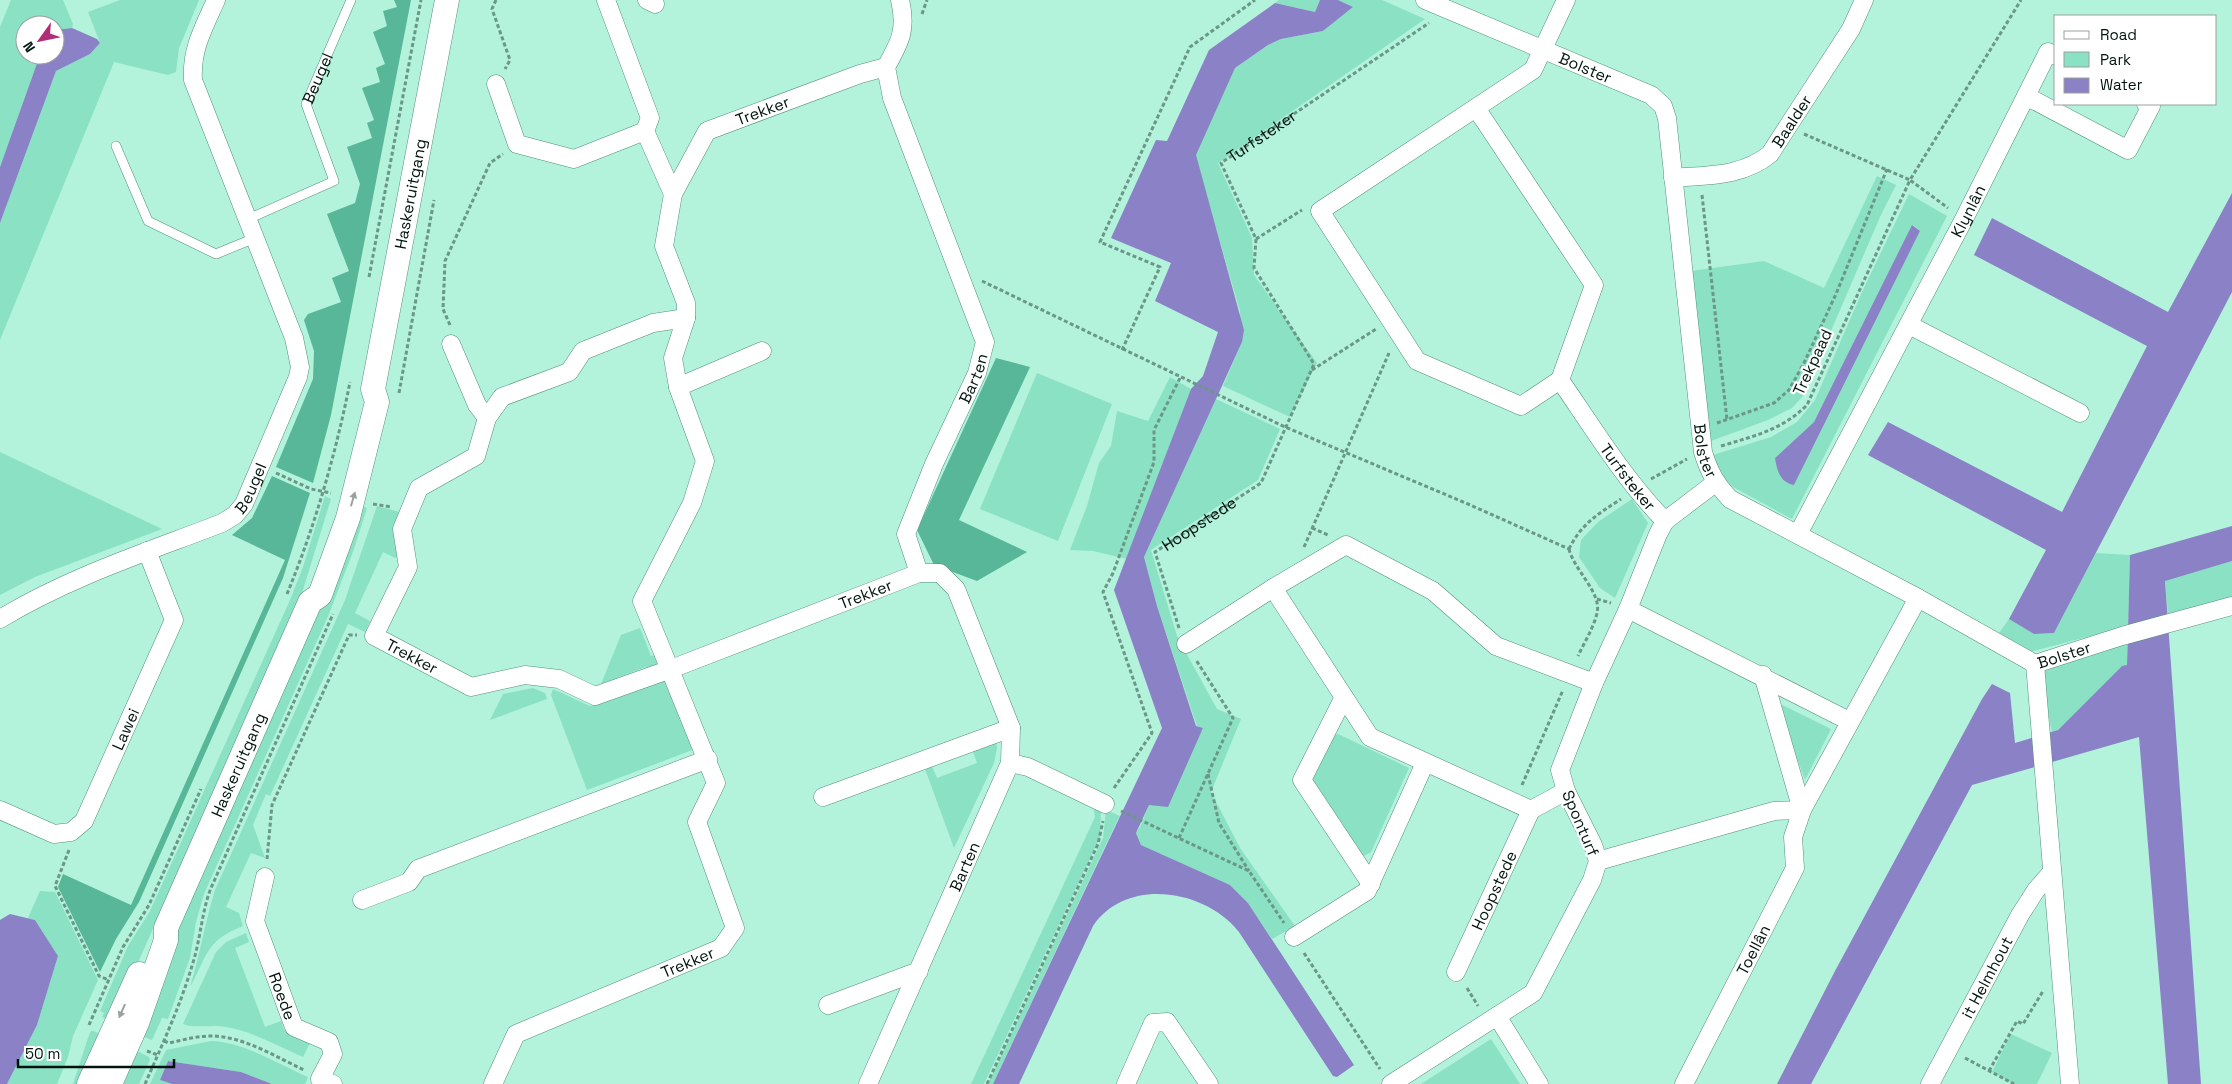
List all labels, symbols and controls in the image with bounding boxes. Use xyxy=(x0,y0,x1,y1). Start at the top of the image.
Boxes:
north arrow xyxy=(15,15,65,65)
legend xyxy=(2054,15,2217,105)
text: Road xyxy=(2100,25,2137,44)
text: N xyxy=(19,38,39,56)
street label: Bolster xyxy=(1556,48,1615,88)
street label: Beugel xyxy=(297,50,338,107)
text: Park xyxy=(2100,50,2131,69)
text: Water xyxy=(2100,75,2143,94)
street label: Trekker xyxy=(733,91,792,130)
street label: Baalder xyxy=(1767,91,1817,152)
street label: Turfsteker xyxy=(1223,105,1300,167)
street label: Haskeruitgang xyxy=(390,137,431,251)
street label: Klynlân xyxy=(1946,181,1991,241)
street label: Trekpaad xyxy=(1788,326,1837,399)
street label: Barten xyxy=(954,351,993,407)
street label: Bolster xyxy=(1689,422,1722,482)
street label: Turfsteker xyxy=(1595,439,1660,515)
street label: Beugel xyxy=(230,460,271,518)
one-way arrow xyxy=(349,492,357,507)
street label: Hoopstede xyxy=(1158,492,1241,556)
street label: Trekker xyxy=(836,574,895,614)
street label: Trekker xyxy=(382,634,441,679)
street label: Bolster xyxy=(2035,637,2094,674)
street label: Lawei xyxy=(107,705,144,754)
street label: Haskeruitgang xyxy=(206,709,271,821)
street label: Sponturf xyxy=(1557,787,1604,859)
street label: Barten xyxy=(945,838,985,895)
street label: Hoopstede xyxy=(1467,847,1522,934)
street label: Toellân xyxy=(1732,921,1775,979)
street label: it Helmhout xyxy=(1957,933,2018,1022)
street label: Trekker xyxy=(658,942,717,983)
street label: Roede xyxy=(264,969,300,1023)
one-way arrow xyxy=(118,1004,126,1018)
scale bar xyxy=(18,1036,174,1068)
text: 50 m xyxy=(25,1044,60,1063)

